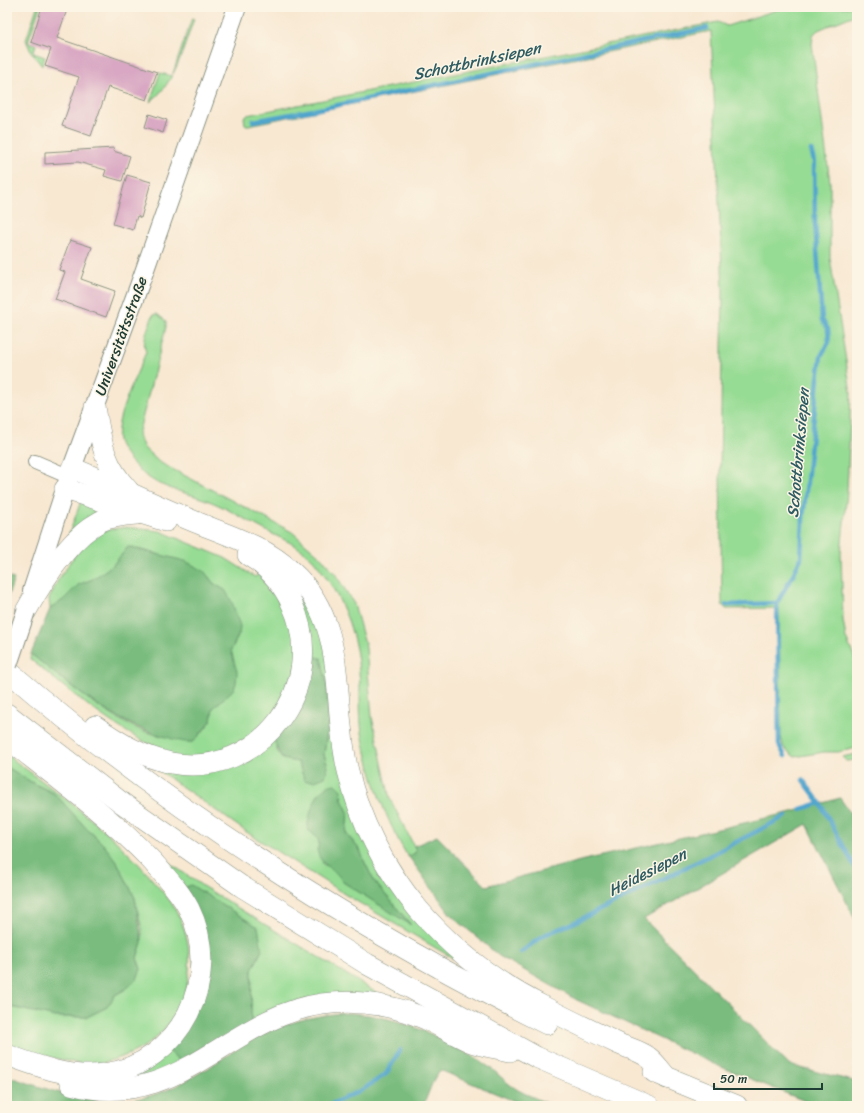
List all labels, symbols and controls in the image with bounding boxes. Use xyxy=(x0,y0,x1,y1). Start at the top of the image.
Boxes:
water label: Schottbrinksiepen xyxy=(411,33,546,89)
street label: Universitätsstraße xyxy=(87,272,155,400)
water label: Schottbrinksiepen xyxy=(778,385,818,519)
water label: Heidesiepen xyxy=(603,839,694,904)
scale bar xyxy=(714,1065,822,1091)
text: 50 m xyxy=(720,1068,747,1090)

